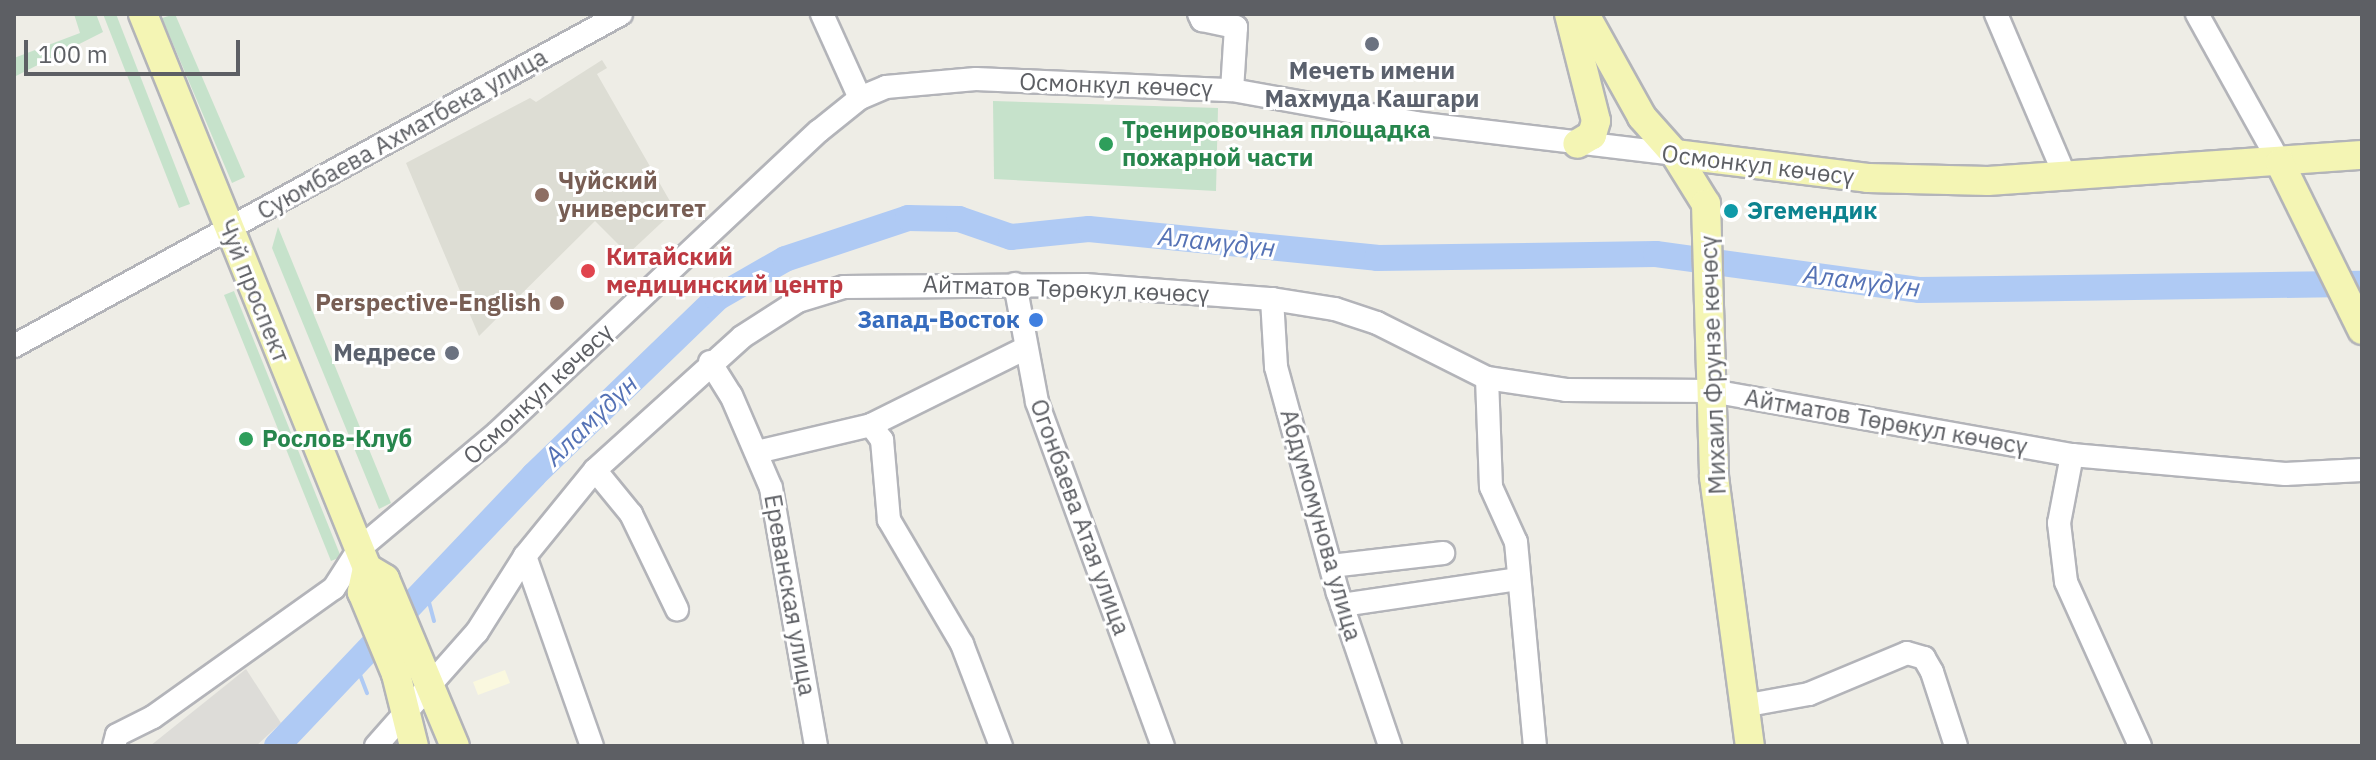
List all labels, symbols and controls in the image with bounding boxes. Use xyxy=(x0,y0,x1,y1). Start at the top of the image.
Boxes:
scale bar xyxy=(28,24,244,74)
marker: Мечеть имени Махмуда Кашгари xyxy=(1363,35,1381,53)
text: 100 m xyxy=(38,38,108,70)
street label: Суюмбаева Ахматбека улица xyxy=(252,42,552,226)
place label: Мечеть имени Махмуда Кашгари xyxy=(1264,57,1480,113)
street label: Осмонкул көчөсү xyxy=(1019,67,1213,103)
place label: Тренировочная площадка пожарной части xyxy=(1122,116,1431,172)
marker: Тренировочная площадка пожарной части xyxy=(1097,135,1115,153)
street label: Осмонкул көчөсү xyxy=(1660,139,1856,191)
place label: Чуйский университет xyxy=(558,167,706,223)
marker: Чуйский университет xyxy=(533,186,551,204)
place label: Эгемендик xyxy=(1747,197,1877,225)
marker: Эгемендик xyxy=(1722,202,1740,220)
street label: Чуй проспект xyxy=(212,215,296,367)
water label: Аламүдүн xyxy=(1157,220,1277,264)
street label: Михаил Фрунзе көчөсү xyxy=(1694,235,1732,495)
place label: Китайский медицинский центр xyxy=(606,243,843,299)
water label: Аламүдүн xyxy=(1802,258,1922,304)
marker: Китайский медицинский центр xyxy=(577,260,599,282)
street label: Айтматов Төрөкул көчөсү xyxy=(922,270,1210,308)
place label: Perspective-English xyxy=(315,289,541,317)
marker: Perspective-English xyxy=(548,294,566,312)
place label: Запад-Восток xyxy=(857,306,1020,334)
marker: Запад-Восток xyxy=(1027,311,1045,329)
street label: Осмонкул көчөсү xyxy=(457,317,619,471)
place label: Медресе xyxy=(333,339,436,367)
marker: Медресе xyxy=(443,344,461,362)
water label: Аламүдүн xyxy=(538,368,644,472)
street label: Айтматов Төрөкул көчөсү xyxy=(1742,383,2030,461)
street label: Огонбаева Атая улица xyxy=(1024,395,1136,639)
street label: Абдумомунова улица xyxy=(1274,406,1368,644)
place label: Рослов-Клуб xyxy=(262,425,412,453)
marker: Рослов-Клуб xyxy=(237,430,255,448)
street label: Ереванская улица xyxy=(758,492,822,698)

